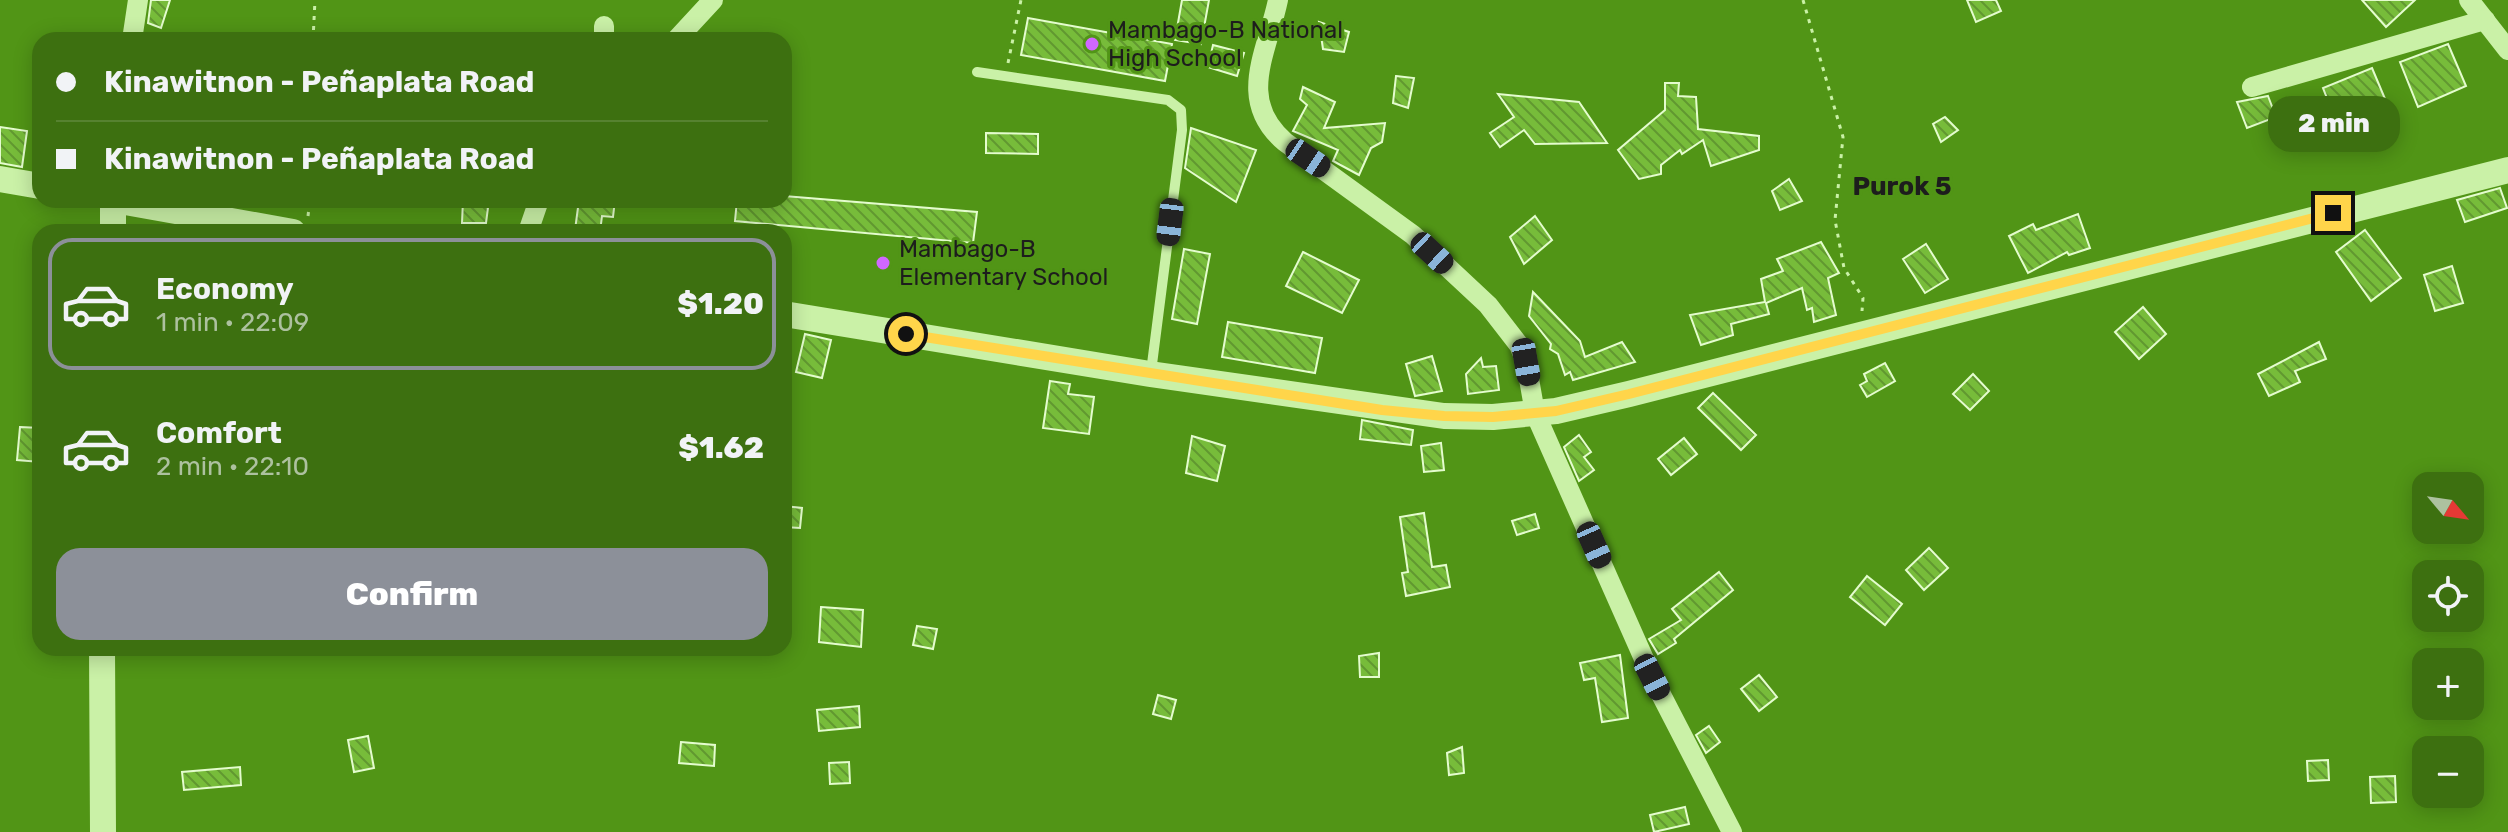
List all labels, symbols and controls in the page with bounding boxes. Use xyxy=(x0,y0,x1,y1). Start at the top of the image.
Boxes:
place label: Mambago-B National High School xyxy=(1108,16,1343,72)
marker: Mambago-B National High School xyxy=(1083,35,1101,53)
text: Kinawitnon - Peñaplata Road xyxy=(104,64,535,100)
callout: 2 min xyxy=(2267,97,2399,153)
text: 2 min xyxy=(2298,108,2370,139)
car xyxy=(1281,135,1335,181)
text: Kinawitnon - Peñaplata Road xyxy=(104,141,535,177)
district label: Purok 5 xyxy=(1852,171,1952,202)
route end xyxy=(2315,195,2351,231)
car xyxy=(1155,197,1185,247)
car xyxy=(1406,228,1458,278)
place label: Mambago-B Elementary School xyxy=(899,235,1108,291)
marker: Mambago-B Elementary School xyxy=(874,254,892,272)
icon: car xyxy=(60,268,132,340)
text: Economy xyxy=(156,271,294,307)
text: $1.20 xyxy=(677,286,764,322)
text: 1 min · 22:09 xyxy=(156,307,309,338)
route start xyxy=(888,316,924,352)
car xyxy=(1510,336,1542,388)
icon: car xyxy=(60,412,132,484)
text: Comfort xyxy=(156,415,282,451)
text: $1.62 xyxy=(678,430,764,466)
text: 2 min · 22:10 xyxy=(156,451,309,482)
north arrow xyxy=(2412,472,2484,544)
map controls xyxy=(2412,472,2484,808)
car xyxy=(1573,518,1615,572)
button: Confirm xyxy=(56,548,768,640)
button: locate xyxy=(2412,560,2484,632)
button: + xyxy=(2412,648,2484,720)
car xyxy=(1630,650,1674,704)
button: − xyxy=(2412,736,2484,808)

